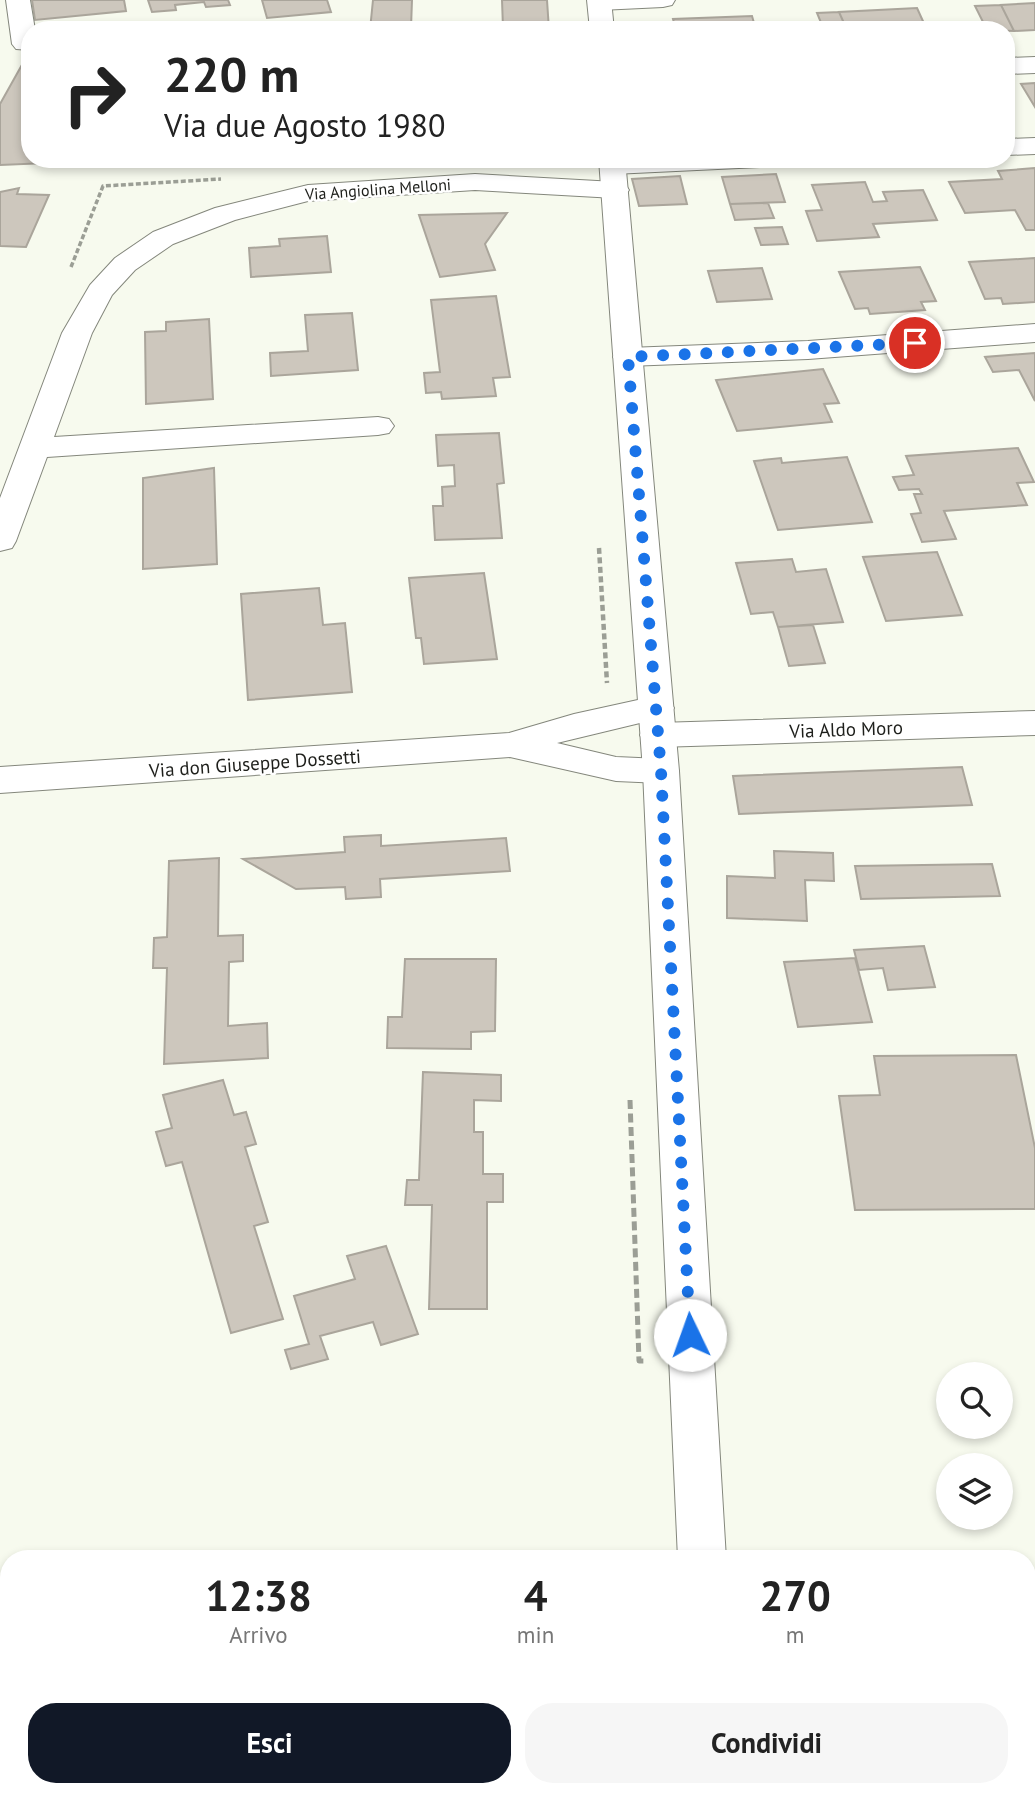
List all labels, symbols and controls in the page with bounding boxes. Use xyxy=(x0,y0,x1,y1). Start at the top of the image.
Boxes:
text: 220 m xyxy=(164,42,299,106)
icon: right xyxy=(49,49,140,140)
text: Via due Agosto 1980 xyxy=(164,104,445,146)
street label: Via Angiolina Melloni xyxy=(303,174,452,204)
pin xyxy=(885,313,945,373)
icon: arrive xyxy=(896,324,934,362)
street label: Via Aldo Moro xyxy=(788,715,903,743)
street label: Via don Giuseppe Dossetti xyxy=(147,744,362,782)
position arrow xyxy=(653,1298,727,1372)
map controls xyxy=(936,1362,1013,1530)
button: search xyxy=(936,1362,1013,1439)
button: layers xyxy=(936,1453,1013,1530)
text: 12:38 xyxy=(205,1568,312,1623)
text: 4 xyxy=(524,1568,547,1623)
text: 270 xyxy=(759,1568,831,1623)
text: Arrivo xyxy=(229,1620,288,1649)
text: min xyxy=(517,1620,554,1649)
text: m xyxy=(786,1620,804,1649)
button: Esci xyxy=(28,1703,511,1783)
button: Condividi xyxy=(525,1703,1008,1783)

